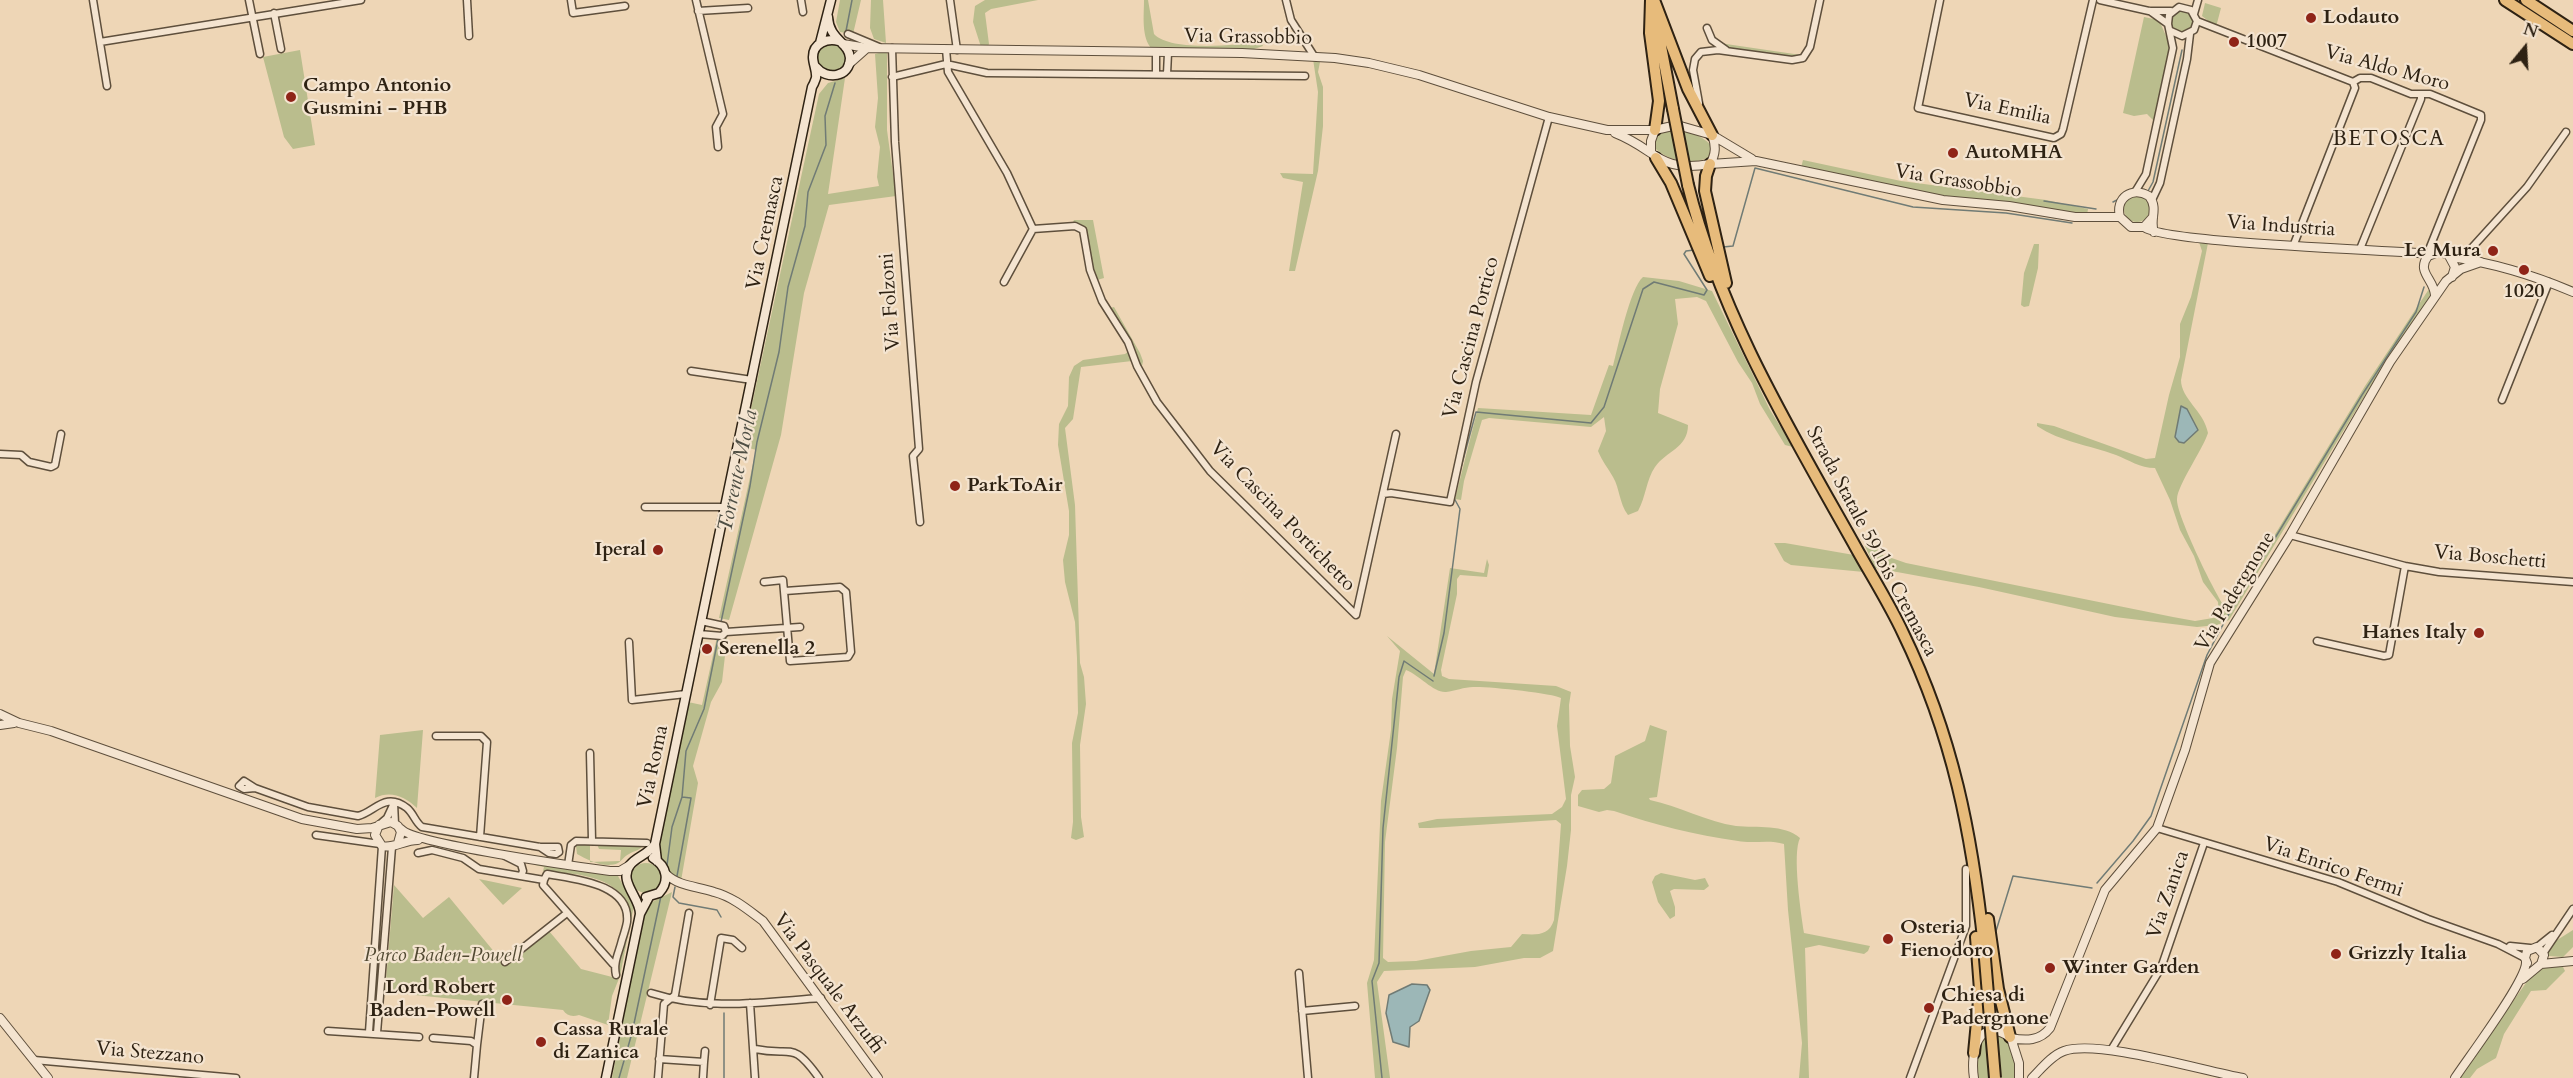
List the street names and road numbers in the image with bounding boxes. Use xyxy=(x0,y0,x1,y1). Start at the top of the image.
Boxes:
street label: Via Grassobbio xyxy=(1184,25,1312,51)
street label: Via Aldo Moro xyxy=(2322,41,2452,97)
street label: Via Emilia xyxy=(1961,89,2053,131)
street label: Via Grassobbio xyxy=(1893,160,2023,204)
street label: Via Cremasca xyxy=(742,174,790,292)
street label: Via Industria xyxy=(2226,211,2336,243)
street label: Via Folzoni xyxy=(876,252,906,352)
street label: Via Cascina Portico xyxy=(1439,254,1505,422)
street label: Strada Statale 591bis Cremasca xyxy=(1800,423,1942,661)
street label: Via Cascina Portichetto xyxy=(1204,437,1360,597)
street label: Via Padergnone xyxy=(2191,528,2281,656)
street label: Via Boschetti xyxy=(2433,541,2547,575)
street label: Via Roma xyxy=(633,723,675,811)
street label: Via Enrico Fermi xyxy=(2260,833,2406,903)
street label: Via Zanica xyxy=(2143,848,2195,942)
street label: Via Pasquale Arzuffi xyxy=(767,909,889,1059)
street label: Via Stezzano xyxy=(95,1037,205,1071)

